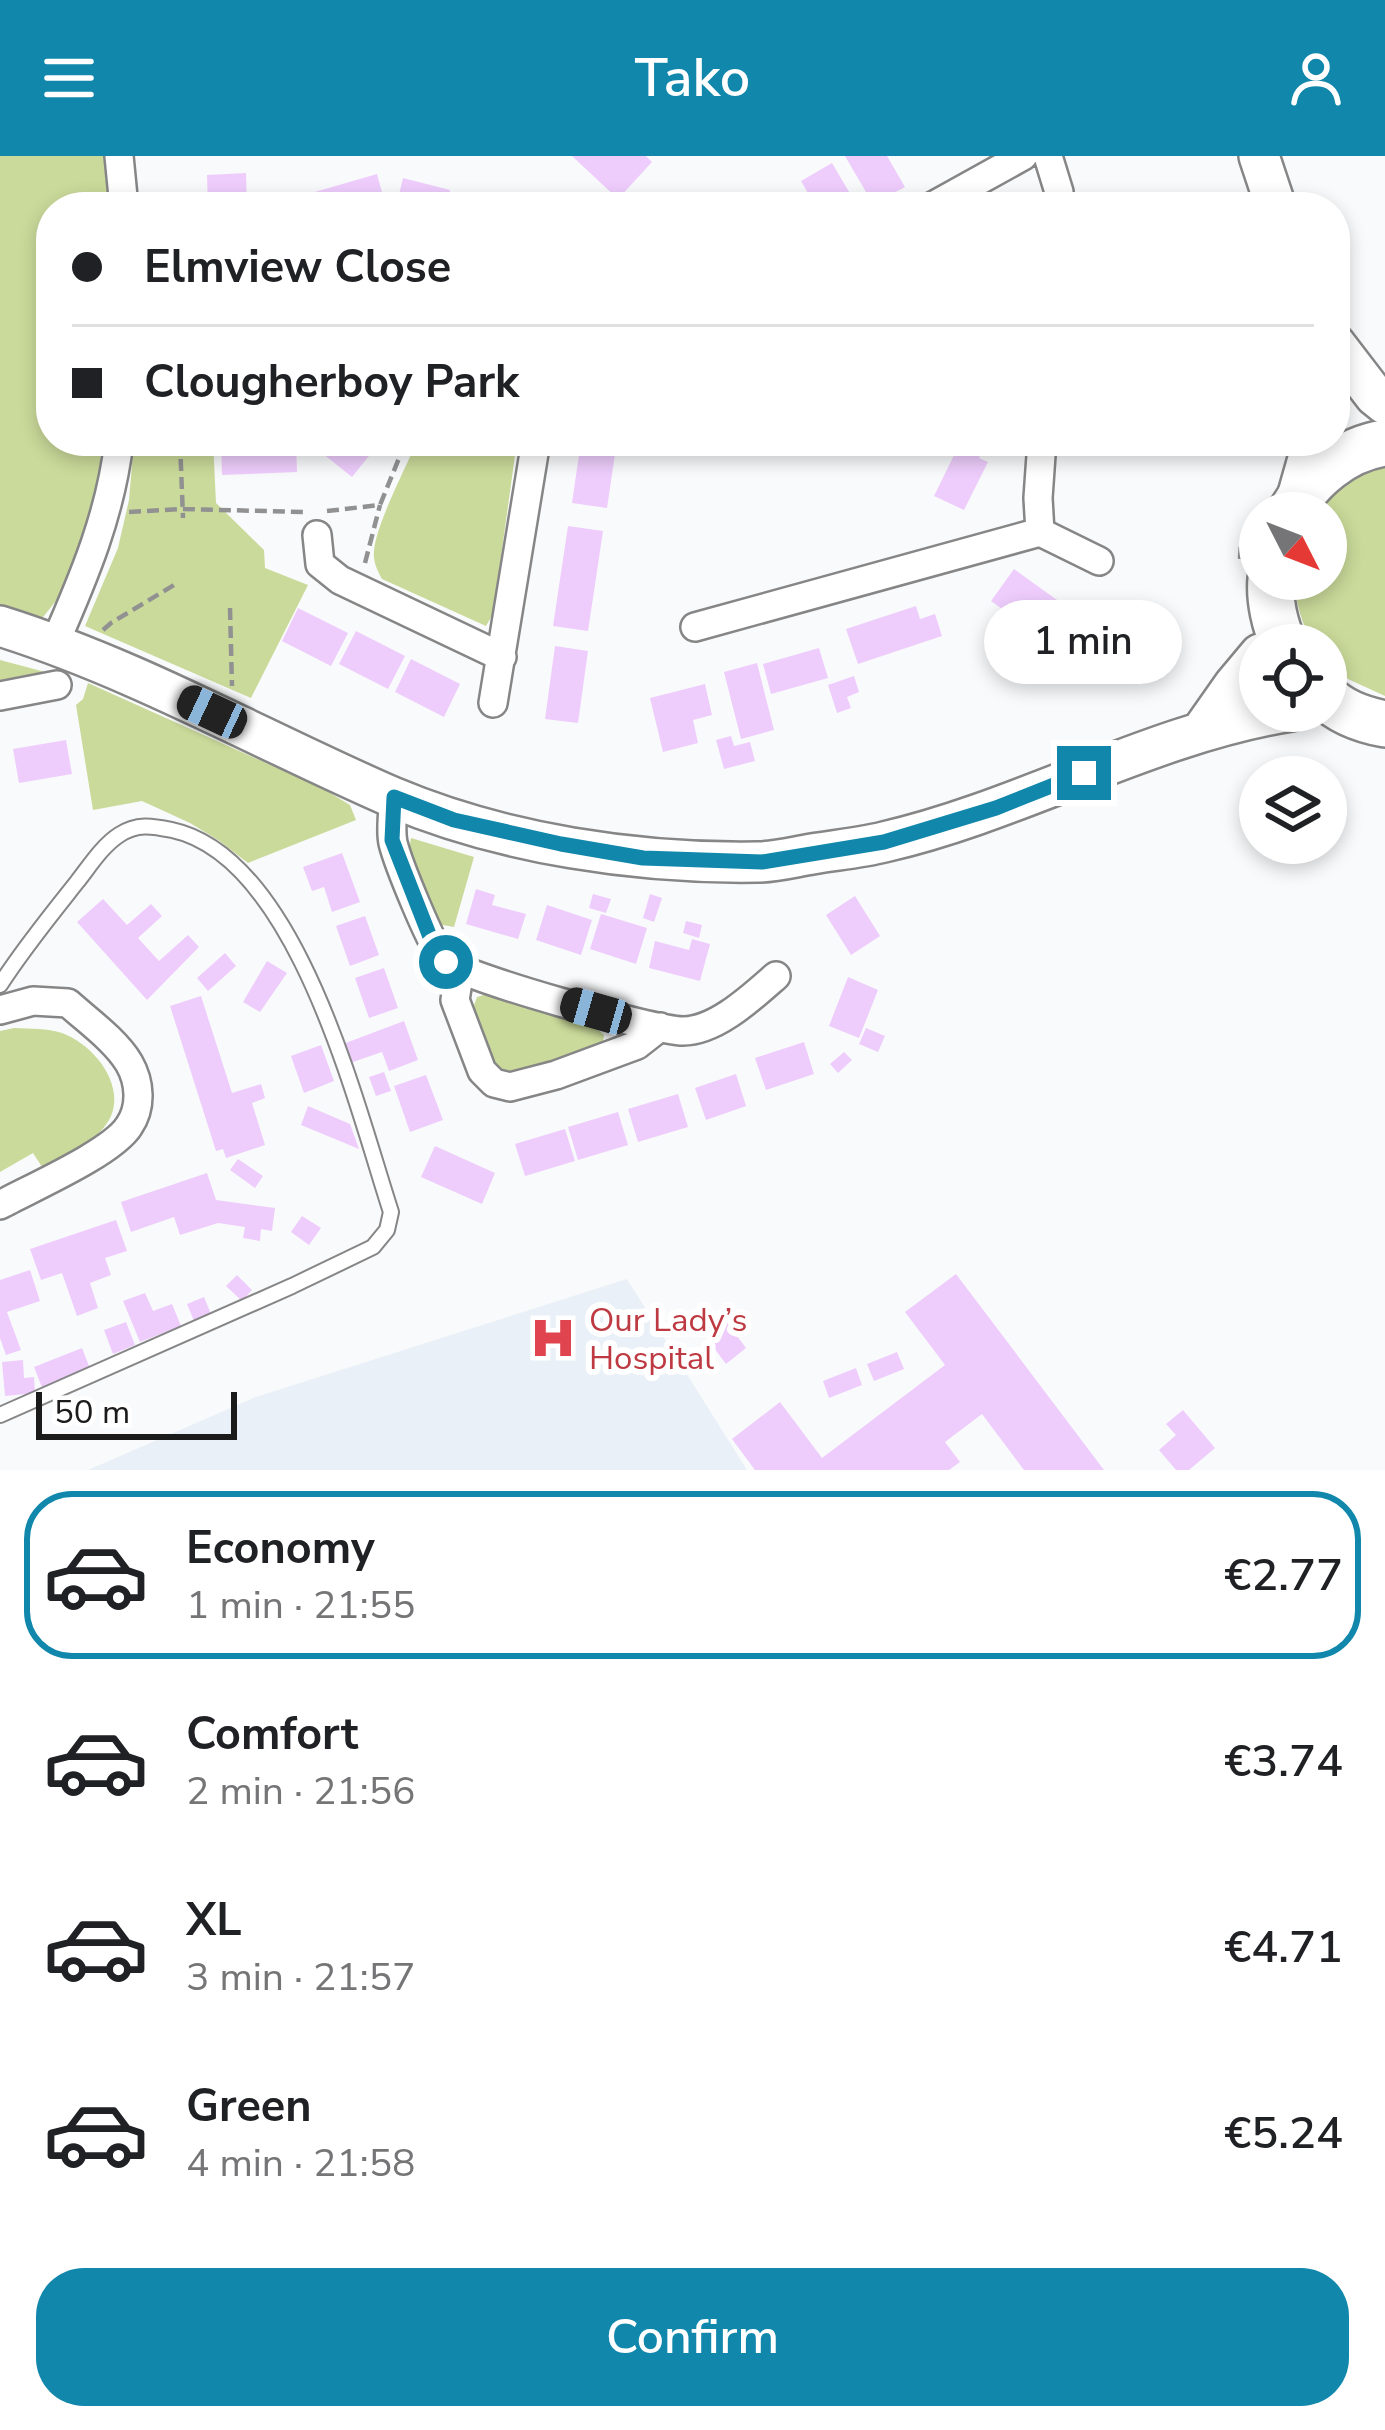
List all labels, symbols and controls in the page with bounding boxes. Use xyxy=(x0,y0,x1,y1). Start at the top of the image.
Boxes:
text: Tako xyxy=(635,41,750,115)
icon: menu xyxy=(36,45,102,111)
icon: person xyxy=(1283,45,1349,111)
text: Elmview Close xyxy=(144,237,451,298)
text: Clougherboy Park xyxy=(144,352,519,413)
north arrow xyxy=(1239,492,1347,600)
map controls xyxy=(1239,492,1347,864)
callout: 1 min xyxy=(985,599,1183,683)
text: 1 min xyxy=(1033,615,1133,668)
button: locate xyxy=(1239,624,1347,732)
car xyxy=(172,680,252,744)
route end xyxy=(1057,746,1111,800)
button: layers xyxy=(1239,756,1347,864)
route start xyxy=(419,935,473,989)
car xyxy=(556,984,636,1038)
place label: Our Lady’s Hospital xyxy=(589,1298,747,1381)
hospital icon: Our Lady’s Hospital xyxy=(528,1313,578,1363)
scale bar xyxy=(36,1386,237,1439)
text: 50 m xyxy=(54,1390,130,1435)
text: Economy xyxy=(186,1518,375,1579)
icon: car xyxy=(42,1521,150,1629)
text: €2.77 xyxy=(1224,1545,1343,1606)
text: 1 min · 21:55 xyxy=(186,1579,415,1632)
text: Comfort xyxy=(186,1704,358,1765)
icon: car xyxy=(42,1707,150,1815)
text: €3.74 xyxy=(1224,1731,1343,1792)
text: 2 min · 21:56 xyxy=(186,1765,415,1818)
text: XL xyxy=(186,1890,242,1951)
icon: car xyxy=(42,1893,150,2001)
text: €4.71 xyxy=(1224,1917,1343,1978)
text: 3 min · 21:57 xyxy=(186,1951,415,2004)
text: Green xyxy=(186,2076,312,2137)
icon: car xyxy=(42,2079,150,2187)
text: €5.24 xyxy=(1224,2103,1343,2164)
text: 4 min · 21:58 xyxy=(186,2137,415,2190)
button: Confirm xyxy=(36,2268,1349,2406)

